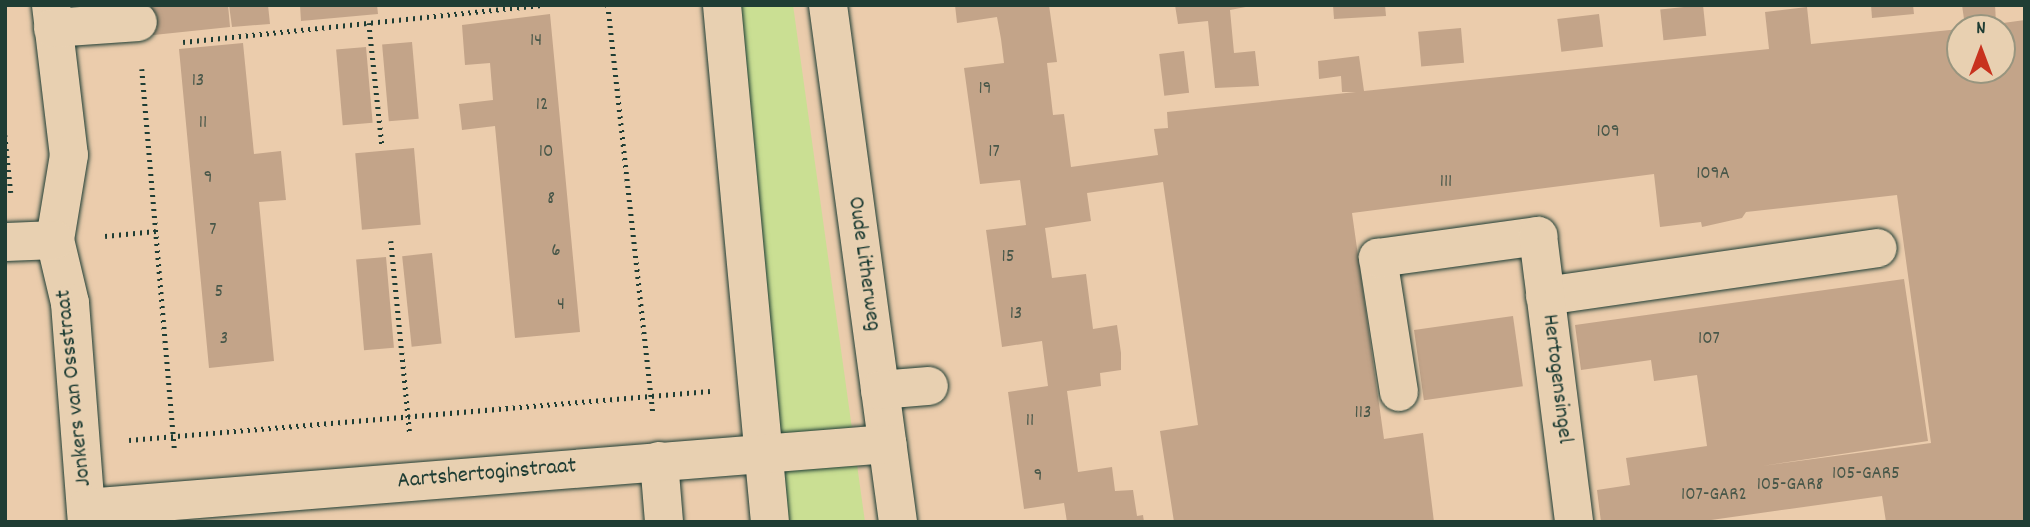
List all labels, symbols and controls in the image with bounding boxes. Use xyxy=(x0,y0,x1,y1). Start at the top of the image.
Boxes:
north arrow xyxy=(1946,14,2016,84)
text: N xyxy=(1976,16,1986,43)
house number: 14 xyxy=(530,31,542,53)
house number: 13 xyxy=(192,71,204,93)
house number: 19 xyxy=(979,79,991,101)
house number: 12 xyxy=(536,95,548,117)
house number: 11 xyxy=(199,113,207,135)
house number: 109 xyxy=(1596,122,1620,144)
house number: 10 xyxy=(539,142,553,164)
house number: 17 xyxy=(988,142,1000,164)
house number: 109A xyxy=(1696,164,1730,186)
house number: 9 xyxy=(204,168,212,190)
house number: 111 xyxy=(1440,172,1452,194)
house number: 8 xyxy=(547,189,555,211)
street label: Oude Litherweg xyxy=(840,195,886,333)
house number: 7 xyxy=(209,220,217,242)
house number: 6 xyxy=(551,241,561,263)
house number: 15 xyxy=(1002,247,1014,269)
house number: 5 xyxy=(215,282,223,304)
street label: Jonkers van Ossstraat xyxy=(51,288,99,488)
house number: 4 xyxy=(557,295,565,317)
house number: 13 xyxy=(1010,304,1022,326)
street label: Hertogensingel xyxy=(1534,313,1578,445)
house number: 3 xyxy=(220,329,228,351)
house number: 107 xyxy=(1698,329,1720,351)
house number: 113 xyxy=(1355,403,1371,425)
house number: 11 xyxy=(1026,411,1034,433)
street label: Aartshertoginstraat xyxy=(396,453,578,497)
house number: 105-GAR5 xyxy=(1832,464,1900,486)
house number: 9 xyxy=(1034,466,1042,488)
house number: 105-GAR8 xyxy=(1757,475,1823,497)
house number: 107-GAR2 xyxy=(1681,485,1747,507)

